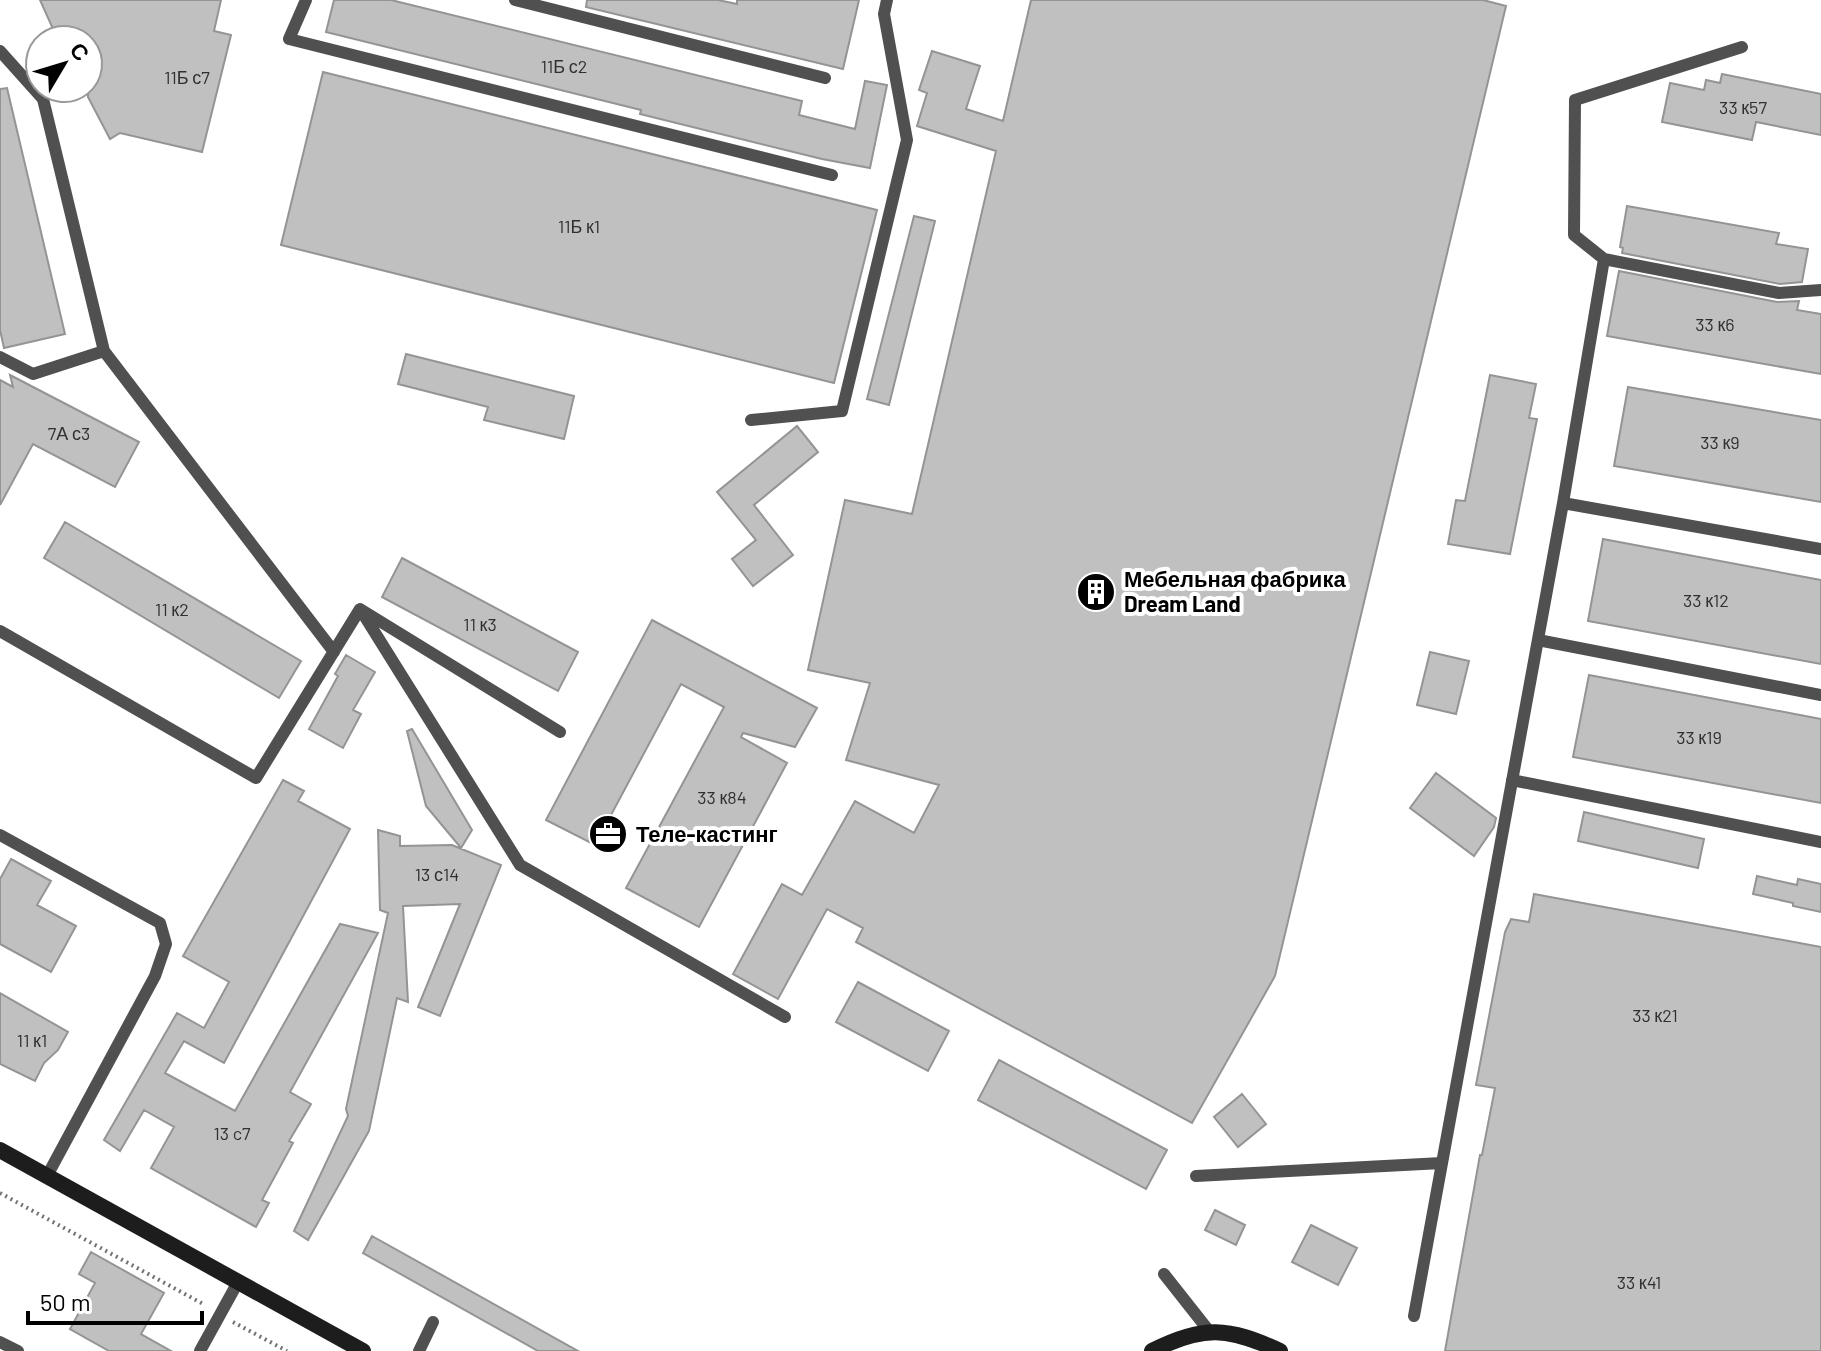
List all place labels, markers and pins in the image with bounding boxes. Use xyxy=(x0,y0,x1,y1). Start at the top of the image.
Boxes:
place label: Мебельная фабрика Dream Land xyxy=(1124,565,1346,616)
building icon: Мебельная фабрика Dream Land xyxy=(1075,571,1117,613)
office icon: Теле-кастинг xyxy=(587,813,629,855)
place label: Теле-кастинг xyxy=(636,820,778,846)

